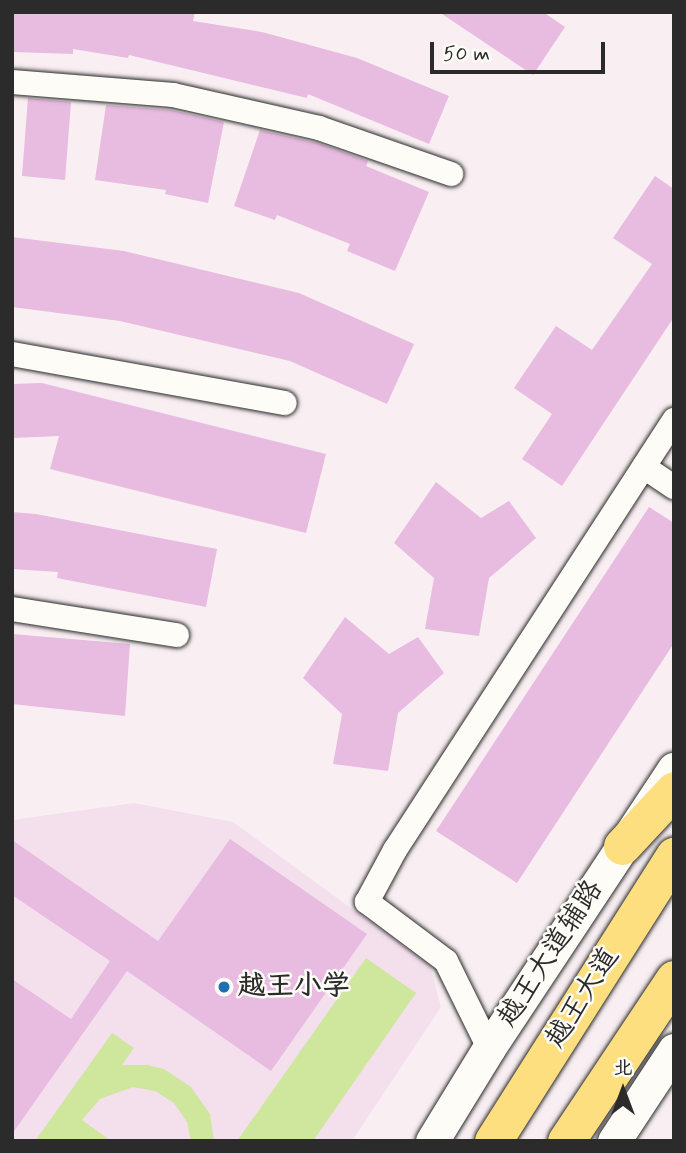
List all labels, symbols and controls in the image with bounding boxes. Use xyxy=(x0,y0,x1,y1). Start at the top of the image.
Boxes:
scale bar xyxy=(434,28,609,72)
text: 50 m xyxy=(443,40,490,68)
street label: 越王大道辅路 xyxy=(491,874,611,1034)
street label: 越王大道 xyxy=(539,942,627,1054)
place label: 越王小学 xyxy=(238,970,350,1004)
marker: 越王小学 xyxy=(216,979,232,995)
north arrow xyxy=(588,1055,658,1125)
text: 北 xyxy=(613,1056,633,1081)

